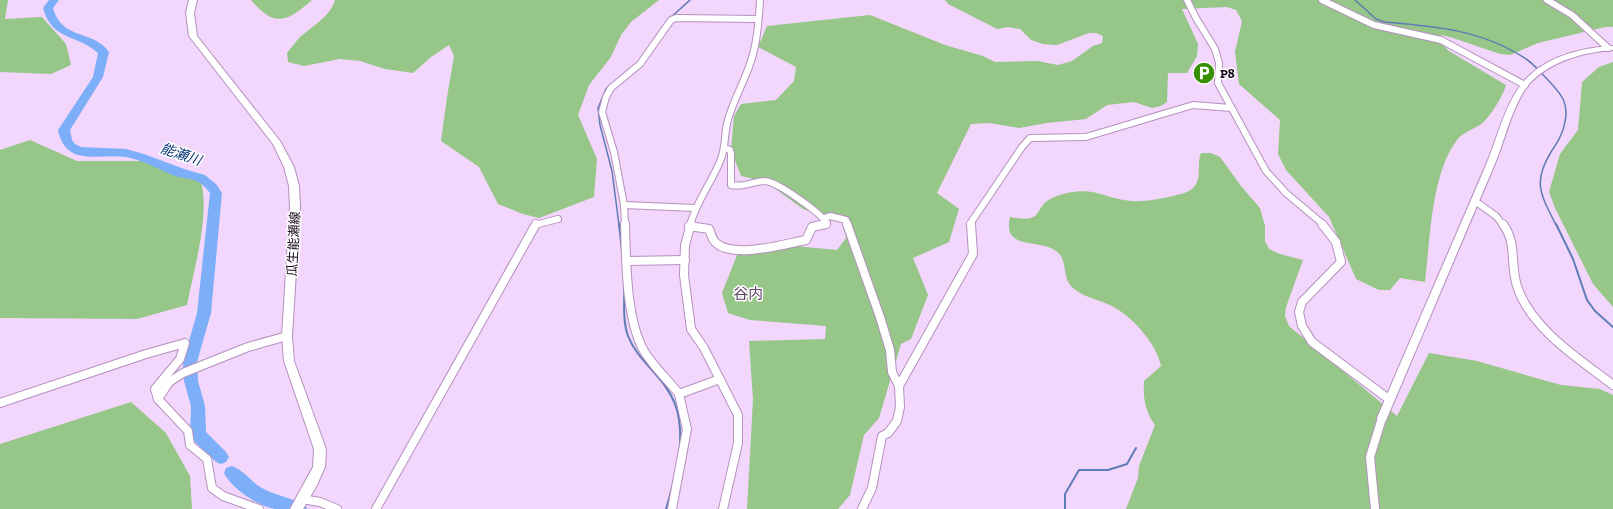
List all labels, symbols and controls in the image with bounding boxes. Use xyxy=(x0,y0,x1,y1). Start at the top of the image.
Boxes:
parking icon: P8 xyxy=(1191,60,1217,86)
place label: P8 xyxy=(1220,66,1235,81)
water label: 能瀬川 xyxy=(158,140,205,170)
street label: 瓜生能瀬線 xyxy=(284,211,303,277)
district label: 谷内 xyxy=(733,285,763,303)

